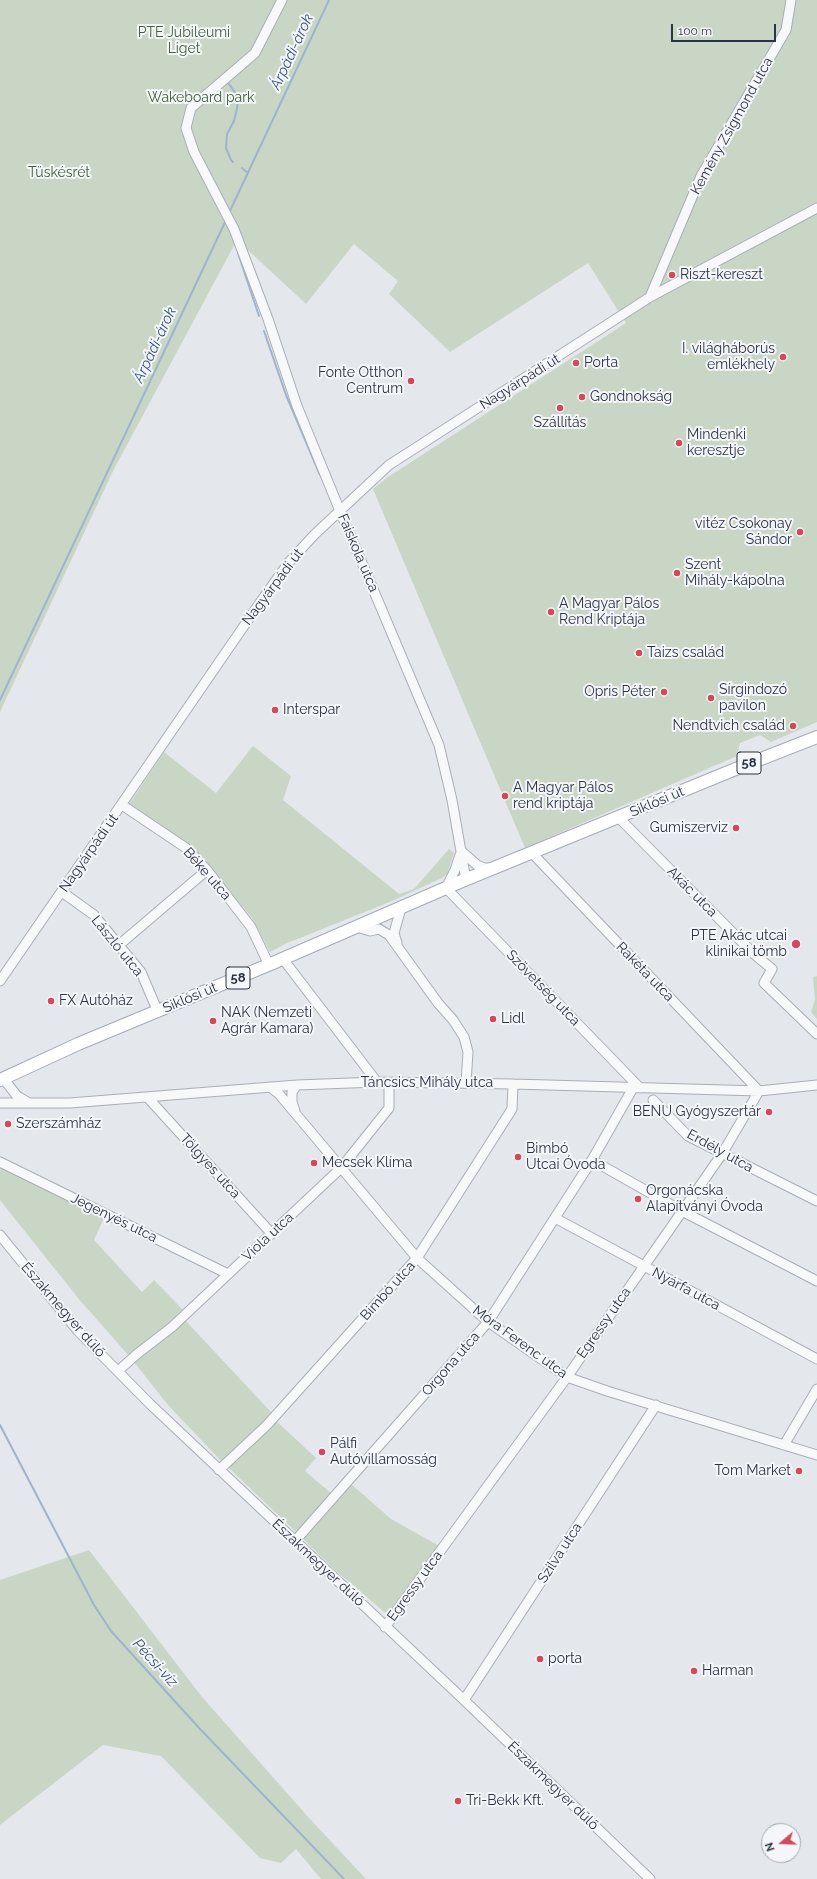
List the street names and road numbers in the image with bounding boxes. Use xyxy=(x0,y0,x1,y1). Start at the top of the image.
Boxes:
street label: Kemény Zsigmond utca xyxy=(687,55,777,197)
street label: Nagyárpádi út xyxy=(477,351,563,413)
street label: Faiskola utca xyxy=(334,511,382,595)
street label: Nagyárpádi út xyxy=(239,545,307,629)
road number: 58 xyxy=(737,752,761,774)
street label: Siklósi út xyxy=(627,783,687,821)
street label: Nagyárpádi út xyxy=(56,811,122,895)
street label: Béke utca xyxy=(179,844,235,904)
street label: Akác utca xyxy=(663,863,721,921)
street label: László utca xyxy=(87,912,147,980)
street label: Rakéta utca xyxy=(613,939,677,1005)
street label: Szövetség utca xyxy=(503,947,583,1029)
road number: 58 xyxy=(226,967,250,989)
street label: Siklósi út xyxy=(160,979,220,1017)
street label: Táncsics Mihály utca xyxy=(361,1075,493,1091)
street label: Erdély utca xyxy=(684,1126,756,1176)
street label: Tölgyes utca xyxy=(176,1130,244,1202)
street label: Jegenyés utca xyxy=(68,1190,160,1246)
street label: Viola utca xyxy=(239,1209,297,1265)
street label: Bimbó utca xyxy=(357,1258,419,1324)
street label: Északmegyer dűlő xyxy=(17,1259,109,1361)
street label: Nyárfa utca xyxy=(649,1264,723,1314)
street label: Egressy utca xyxy=(573,1284,635,1362)
street label: Móra Ferenc utca xyxy=(469,1302,571,1382)
street label: Orgona utca xyxy=(419,1328,483,1400)
street label: Északmegyer dűlő xyxy=(268,1516,368,1610)
street label: Szilva utca xyxy=(534,1520,586,1586)
street label: Egressy utca xyxy=(384,1548,446,1624)
street label: Északmegyer dűlő xyxy=(504,1738,602,1834)

